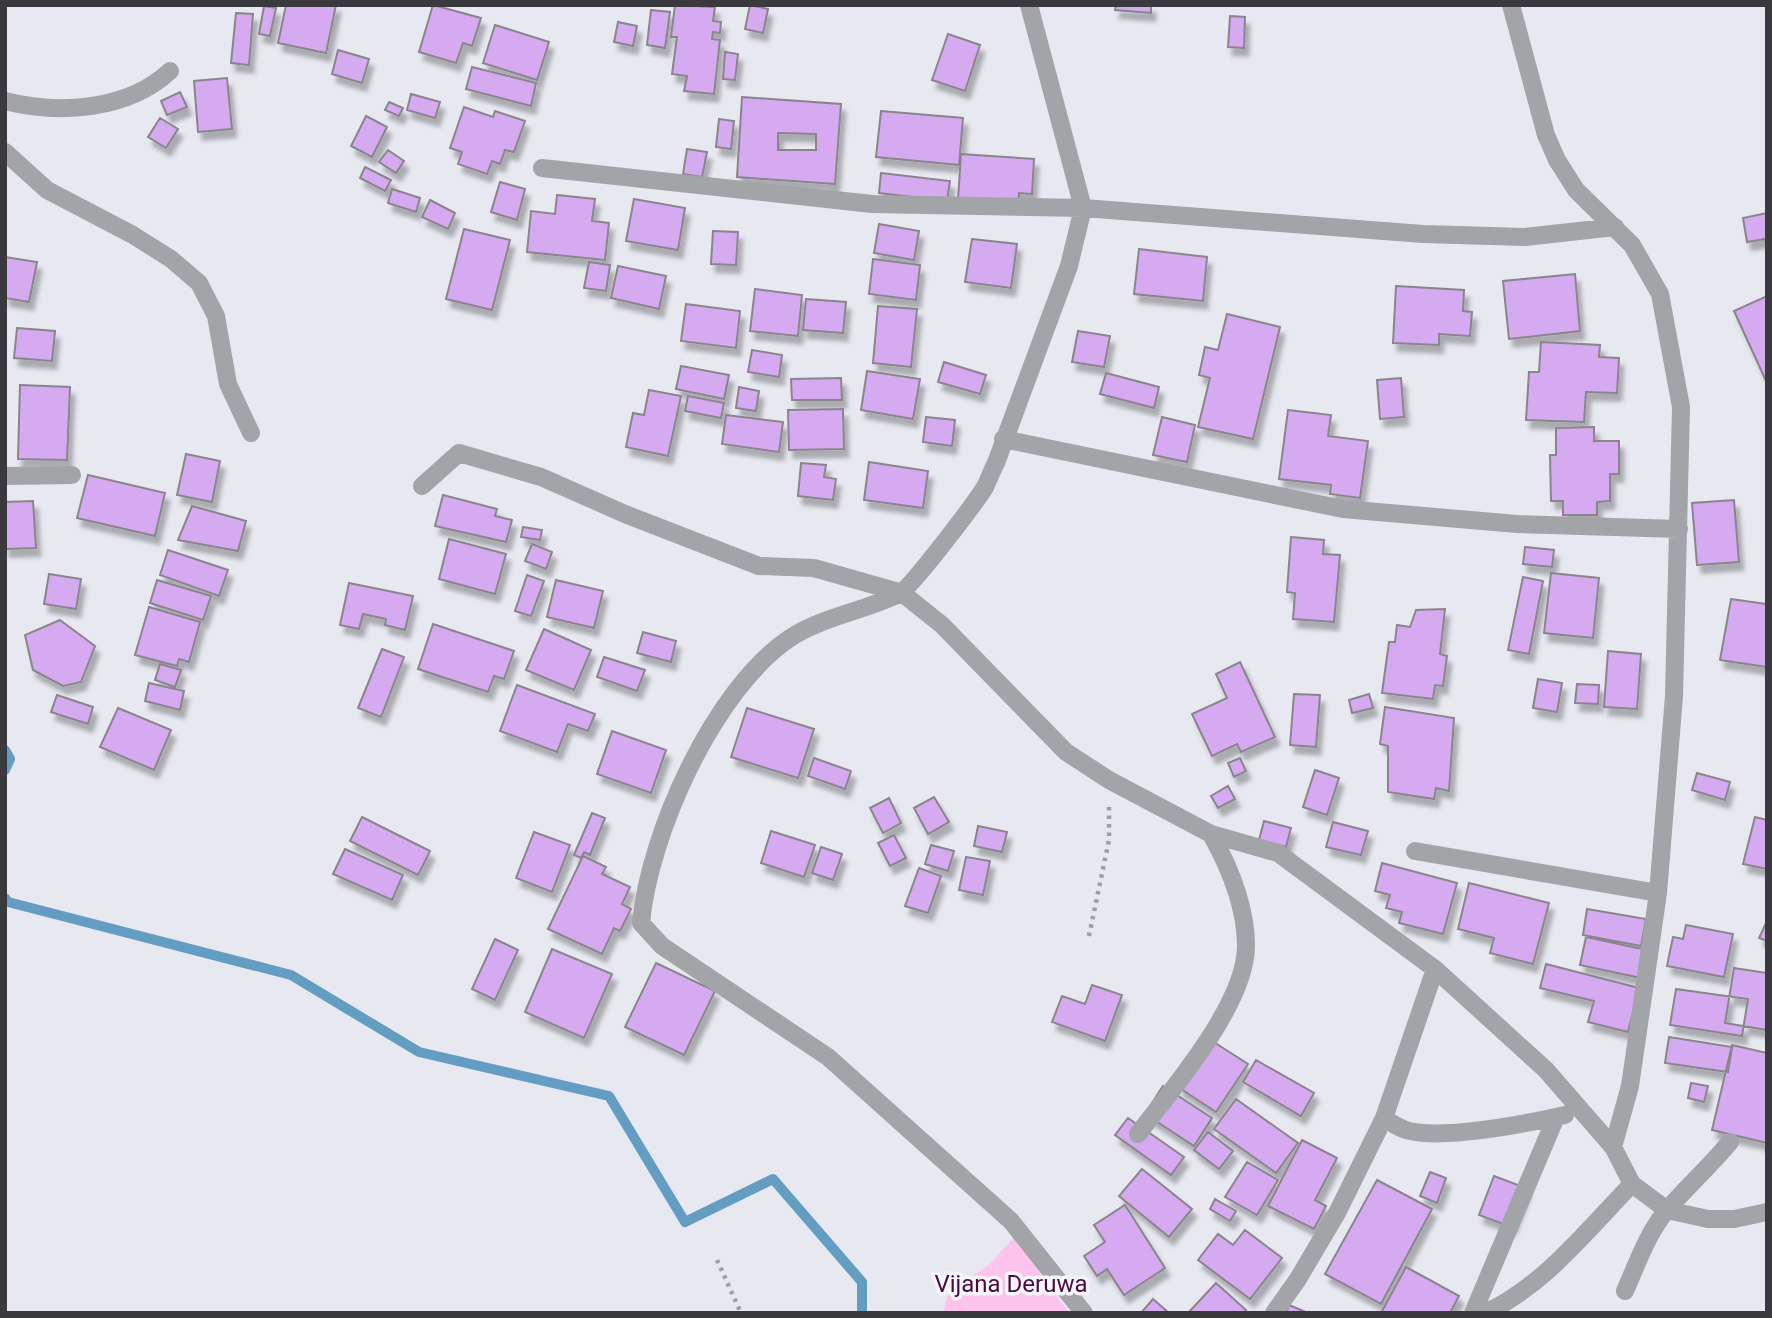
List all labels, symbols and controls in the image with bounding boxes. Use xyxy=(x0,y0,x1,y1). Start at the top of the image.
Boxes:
park label: Vijana Deruwa xyxy=(934,1270,1088,1298)

